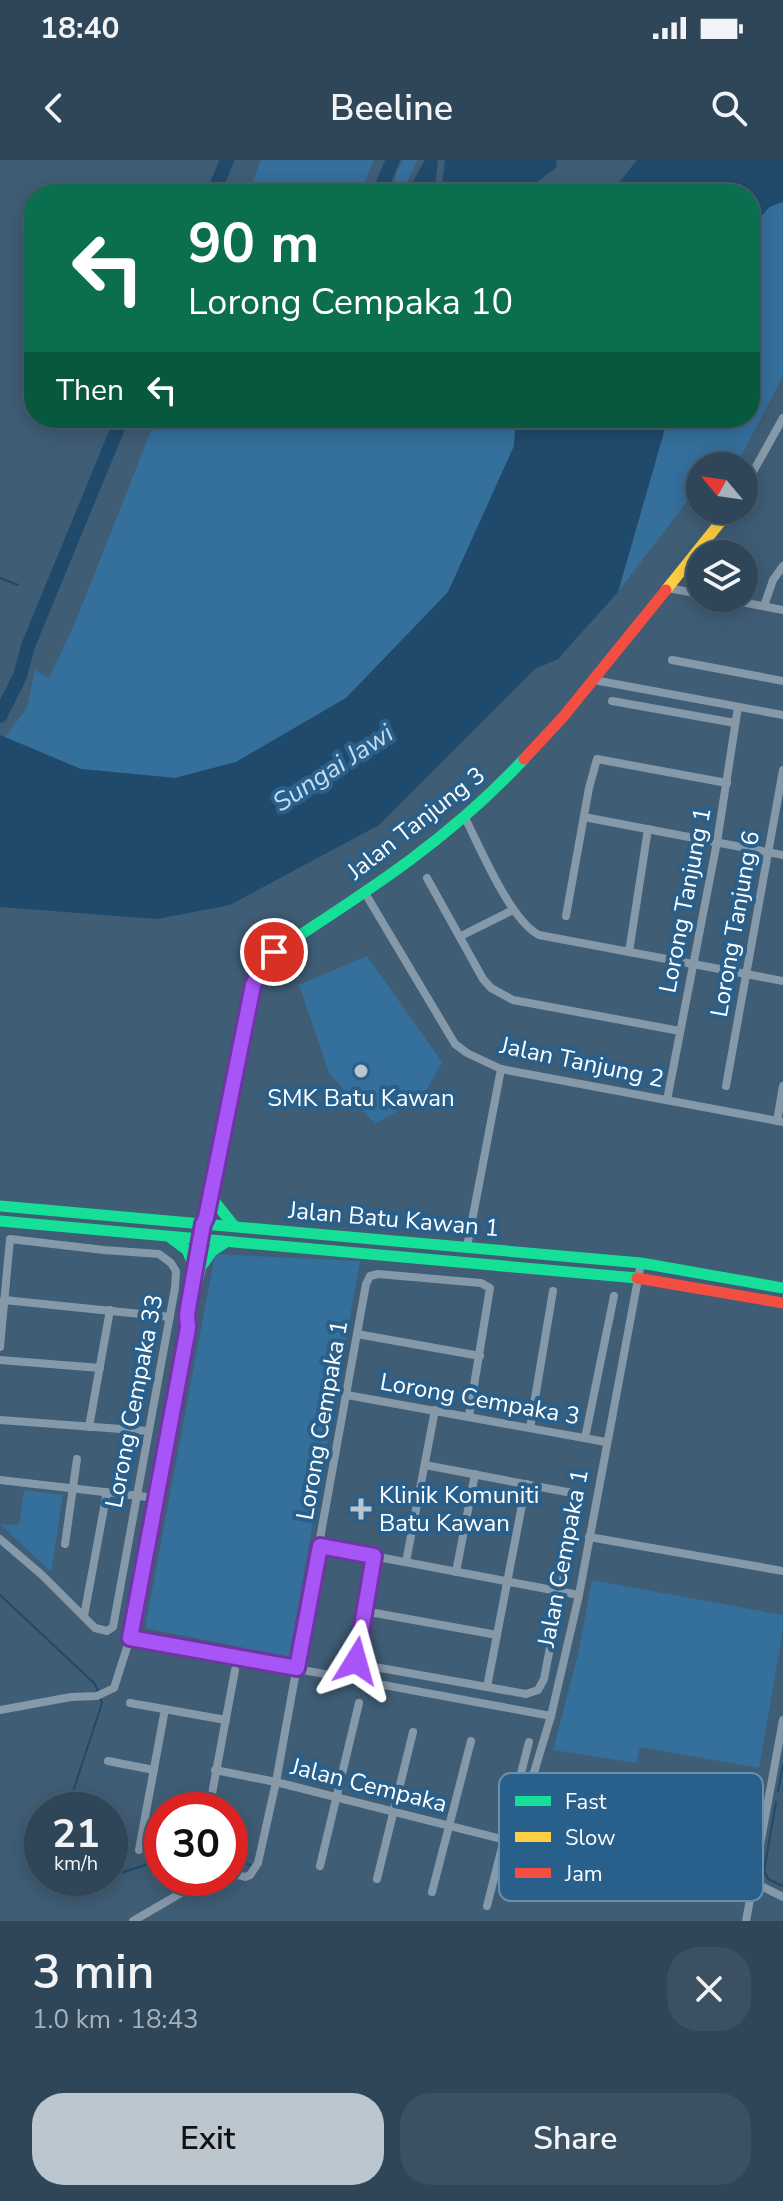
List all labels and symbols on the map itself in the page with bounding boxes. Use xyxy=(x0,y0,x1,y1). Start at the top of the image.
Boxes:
north arrow xyxy=(686,452,758,524)
water label: Sungai Jawi xyxy=(266,715,401,820)
street label: Jalan Tanjung 3 xyxy=(340,759,491,887)
street label: Lorong Tanjung 1 xyxy=(651,805,719,995)
street label: Lorong Tanjung 6 xyxy=(703,829,767,1019)
pin xyxy=(240,918,308,986)
street label: Jalan Tanjung 2 xyxy=(496,1029,667,1095)
marker: SMK Batu Kawan xyxy=(352,1062,370,1080)
place label: SMK Batu Kawan xyxy=(267,1082,455,1114)
street label: Jalan Batu Kawan 1 xyxy=(286,1194,501,1244)
street label: Lorong Cempaka 33 xyxy=(98,1292,170,1510)
street label: Lorong Cempaka 1 xyxy=(289,1318,355,1522)
street label: Lorong Cempaka 3 xyxy=(378,1366,582,1432)
street label: Jalan Cempaka 1 xyxy=(530,1466,596,1651)
place label: Klinik Komuniti Batu Kawan xyxy=(379,1479,539,1539)
marker: Klinik Komuniti Batu Kawan xyxy=(350,1498,372,1520)
position arrow xyxy=(314,1619,398,1703)
street label: Jalan Cempaka xyxy=(287,1750,451,1820)
legend xyxy=(499,1773,763,1901)
text: Fast xyxy=(565,1787,607,1817)
speed limit sign: 30 xyxy=(144,1792,248,1896)
text: Slow xyxy=(565,1823,616,1853)
text: Jam xyxy=(564,1859,603,1889)

